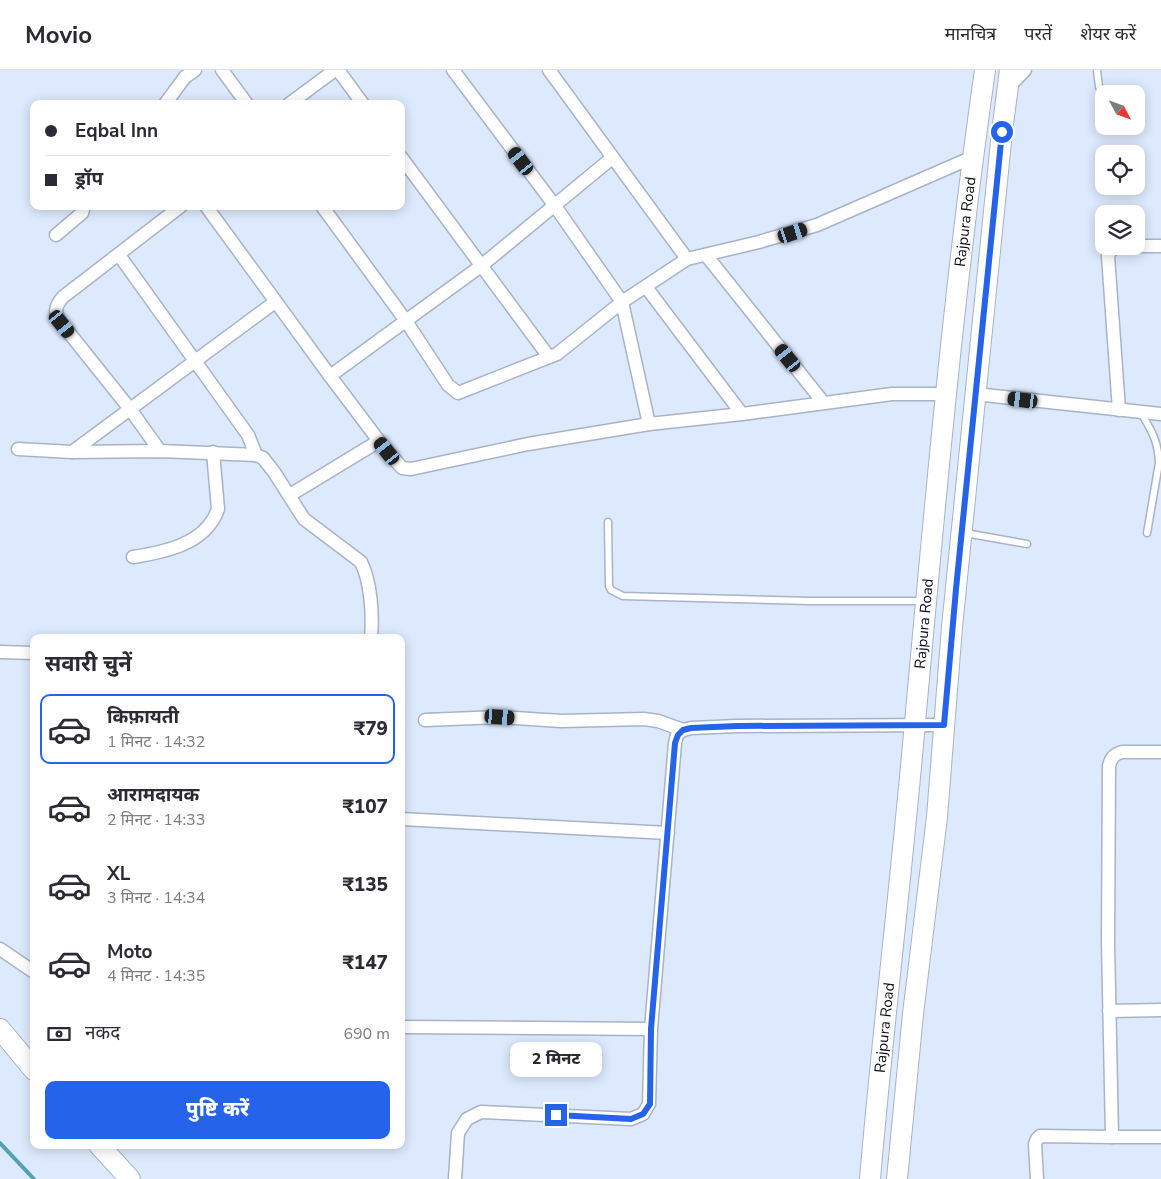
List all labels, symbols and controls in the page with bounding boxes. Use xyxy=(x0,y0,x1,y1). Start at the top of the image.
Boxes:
text: Movio xyxy=(25,19,92,51)
text: मानचित्र xyxy=(945,22,996,46)
text: परतें xyxy=(1024,22,1052,46)
text: शेयर करें xyxy=(1080,22,1136,46)
north arrow xyxy=(1095,85,1145,135)
map controls xyxy=(1095,85,1145,255)
text: Eqbal Inn xyxy=(75,118,158,144)
route start xyxy=(991,121,1013,143)
car xyxy=(505,145,536,177)
button: locate xyxy=(1095,145,1145,195)
text: ड्रॉप xyxy=(75,166,103,192)
street label: Rajpura Road xyxy=(950,175,981,268)
button: layers xyxy=(1095,205,1145,255)
car xyxy=(776,221,809,245)
car xyxy=(46,308,77,340)
car xyxy=(772,342,803,374)
car xyxy=(1007,391,1038,409)
car xyxy=(371,435,402,467)
street label: Rajpura Road xyxy=(910,578,938,670)
text: सवारी चुनें xyxy=(45,649,132,679)
text: किफ़ायती xyxy=(107,704,179,730)
icon: car xyxy=(47,707,92,752)
car xyxy=(484,708,515,726)
text: ₹79 xyxy=(354,716,388,742)
text: 1 मिनट · 14:32 xyxy=(107,731,205,753)
text: आरामदायक xyxy=(107,782,199,808)
icon: car xyxy=(47,785,92,830)
text: ₹107 xyxy=(342,794,388,820)
text: 2 मिनट · 14:33 xyxy=(107,809,205,831)
text: XL xyxy=(107,861,130,887)
icon: car xyxy=(47,863,92,908)
text: ₹135 xyxy=(342,872,388,898)
text: 3 मिनट · 14:34 xyxy=(107,887,205,909)
text: Moto xyxy=(107,939,153,965)
icon: car xyxy=(47,941,92,986)
text: ₹147 xyxy=(342,950,388,976)
text: 4 मिनट · 14:35 xyxy=(107,965,205,987)
street label: Rajpura Road xyxy=(870,982,899,1074)
icon: cash xyxy=(45,1020,73,1048)
text: नकद xyxy=(85,1020,120,1046)
text: 690 m xyxy=(343,1023,390,1045)
callout: 2 मिनट xyxy=(510,1042,602,1078)
text: 2 मिनट xyxy=(532,1048,580,1070)
button: पुष्टि करें xyxy=(45,1081,390,1139)
route end xyxy=(545,1104,567,1126)

